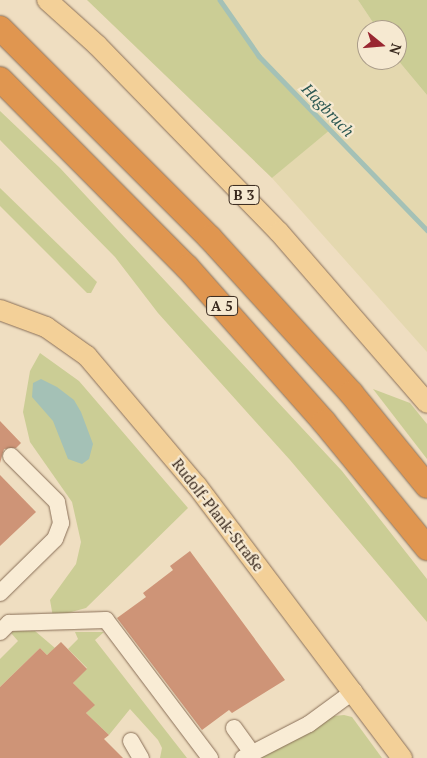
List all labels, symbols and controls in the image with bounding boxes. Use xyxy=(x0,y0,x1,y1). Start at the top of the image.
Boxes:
north arrow xyxy=(357,20,407,70)
text: N xyxy=(385,41,407,57)
water label: Hagbruch xyxy=(298,79,358,141)
road number: B 3 xyxy=(228,184,260,206)
road number: A 5 xyxy=(206,294,238,318)
street label: Rudolf-Plank-Straße xyxy=(168,455,268,575)

